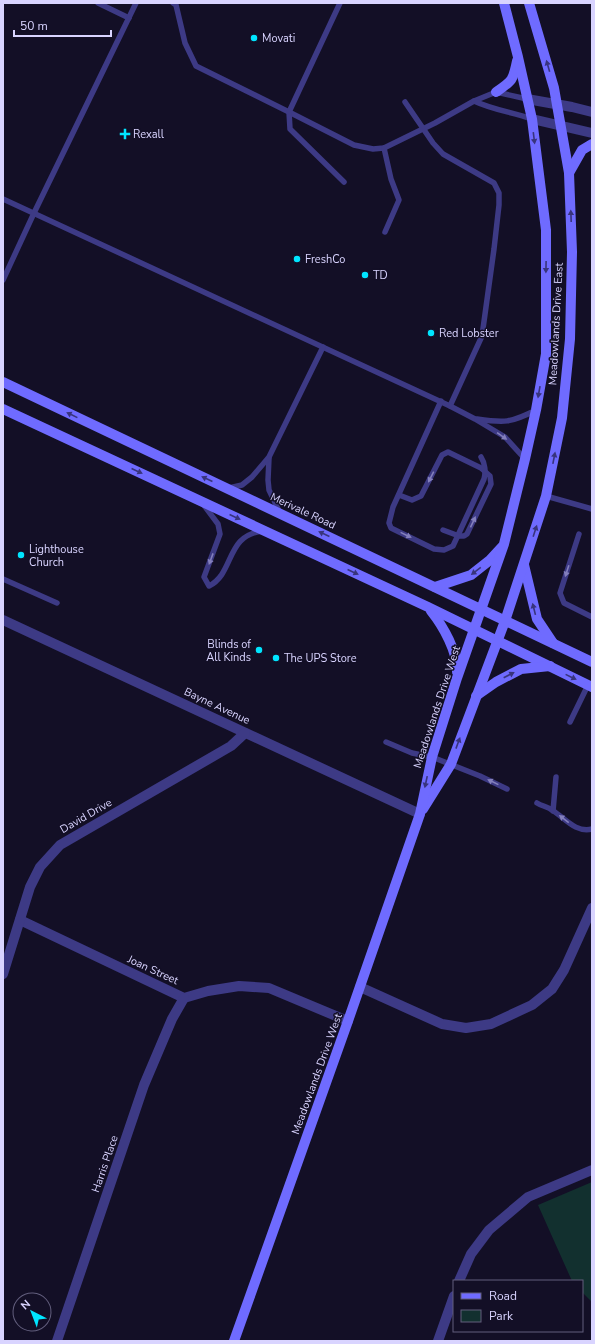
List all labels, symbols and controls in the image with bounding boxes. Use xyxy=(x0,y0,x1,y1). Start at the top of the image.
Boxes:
scale bar xyxy=(14,12,111,38)
text: 50 m xyxy=(20,18,48,34)
place label: Movati xyxy=(262,31,295,46)
marker: Movati xyxy=(249,33,259,43)
one-way arrow xyxy=(544,60,550,72)
place label: Rexall xyxy=(133,127,165,142)
marker: Rexall xyxy=(120,129,130,139)
one-way arrow xyxy=(531,131,537,144)
one-way arrow xyxy=(567,210,574,222)
place label: FreshCo xyxy=(305,252,345,267)
marker: FreshCo xyxy=(292,254,302,264)
one-way arrow xyxy=(543,261,549,274)
street label: Meadowlands Drive East xyxy=(545,262,567,386)
place label: TD xyxy=(373,268,388,283)
marker: TD xyxy=(360,270,370,280)
place label: Red Lobster xyxy=(439,326,499,341)
marker: Red Lobster xyxy=(426,328,436,338)
one-way arrow xyxy=(535,386,541,399)
one-way arrow xyxy=(66,412,77,418)
one-way arrow xyxy=(497,432,508,440)
one-way arrow xyxy=(551,452,557,464)
one-way arrow xyxy=(131,468,142,474)
one-way arrow xyxy=(428,471,434,483)
one-way arrow xyxy=(202,476,213,482)
street label: Merivale Road xyxy=(268,489,338,533)
one-way arrow xyxy=(230,514,241,520)
one-way arrow xyxy=(470,517,476,528)
one-way arrow xyxy=(532,524,538,536)
one-way arrow xyxy=(318,531,329,537)
one-way arrow xyxy=(401,532,412,538)
place label: Lighthouse Church xyxy=(29,542,84,570)
marker: Lighthouse Church xyxy=(16,550,26,560)
one-way arrow xyxy=(207,554,213,566)
one-way arrow xyxy=(564,566,570,578)
one-way arrow xyxy=(471,567,481,575)
one-way arrow xyxy=(348,569,359,575)
one-way arrow xyxy=(531,603,537,615)
place label: Blinds of All Kinds xyxy=(206,637,251,665)
street label: Meadowlands Drive West xyxy=(410,644,464,770)
marker: Blinds of All Kinds xyxy=(254,645,264,655)
place label: The UPS Store xyxy=(284,651,357,666)
marker: The UPS Store xyxy=(271,653,281,663)
one-way arrow xyxy=(503,672,515,678)
one-way arrow xyxy=(565,674,577,680)
street label: Bayne Avenue xyxy=(182,684,253,728)
one-way arrow xyxy=(456,737,462,749)
one-way arrow xyxy=(423,776,429,788)
one-way arrow xyxy=(488,779,499,785)
street label: David Drive xyxy=(57,795,115,837)
one-way arrow xyxy=(559,815,569,823)
street label: Joan Street xyxy=(124,951,181,988)
street label: Meadowlands Drive West xyxy=(288,1011,346,1137)
street label: Harris Place xyxy=(88,1133,122,1195)
legend xyxy=(453,1280,583,1332)
text: Road xyxy=(489,1288,517,1304)
north arrow xyxy=(12,1292,52,1332)
text: N xyxy=(18,1297,34,1313)
text: Park xyxy=(489,1308,514,1324)

